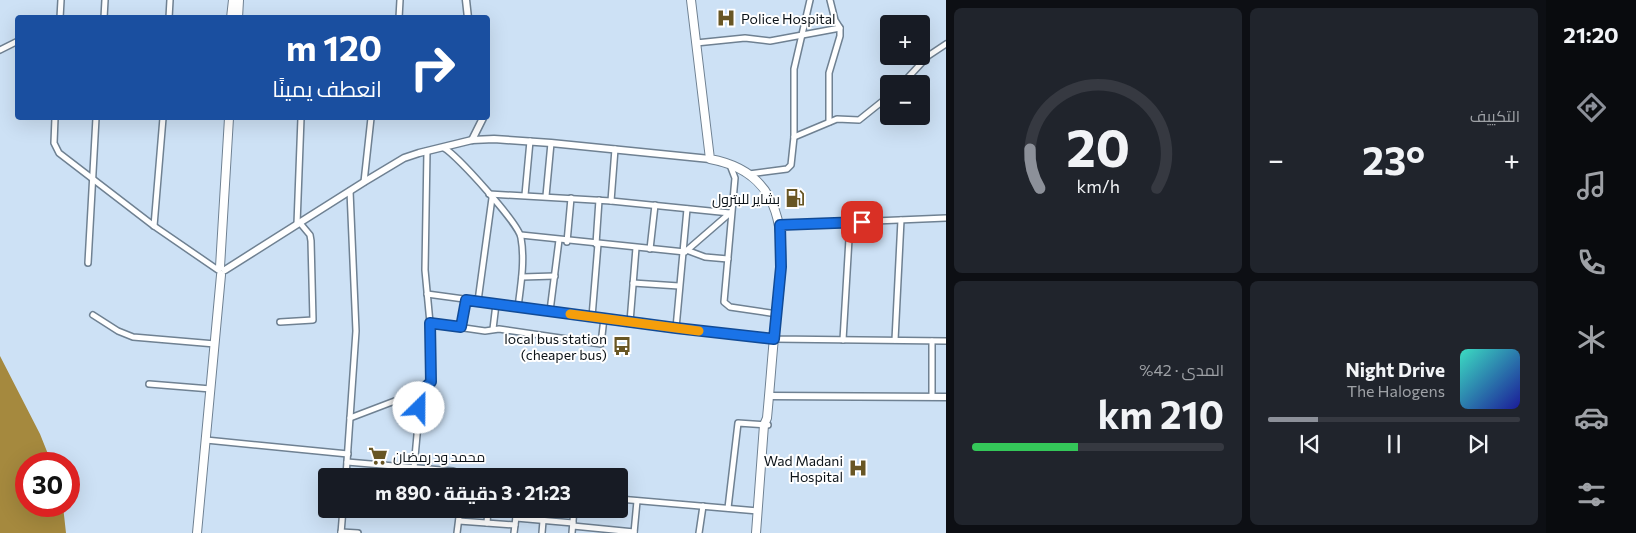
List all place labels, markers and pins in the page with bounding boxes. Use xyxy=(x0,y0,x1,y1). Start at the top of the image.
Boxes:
hospital icon: Police Hospital xyxy=(715,7,737,29)
place label: Police Hospital xyxy=(741,10,836,27)
fuel station icon: بشاير للبترول xyxy=(784,187,806,209)
place label: بشاير للبترول xyxy=(712,190,780,208)
pin xyxy=(841,201,883,243)
place label: local bus station (cheaper bus) xyxy=(504,330,607,363)
bus stop icon: local bus station (cheaper bus) xyxy=(611,335,633,357)
supermarket icon: محمد ود رمضان xyxy=(367,445,389,467)
place label: محمد ود رمضان xyxy=(393,448,485,465)
place label: Wad Madani Hospital xyxy=(764,452,843,485)
hospital icon: Wad Madani Hospital xyxy=(847,457,869,479)

